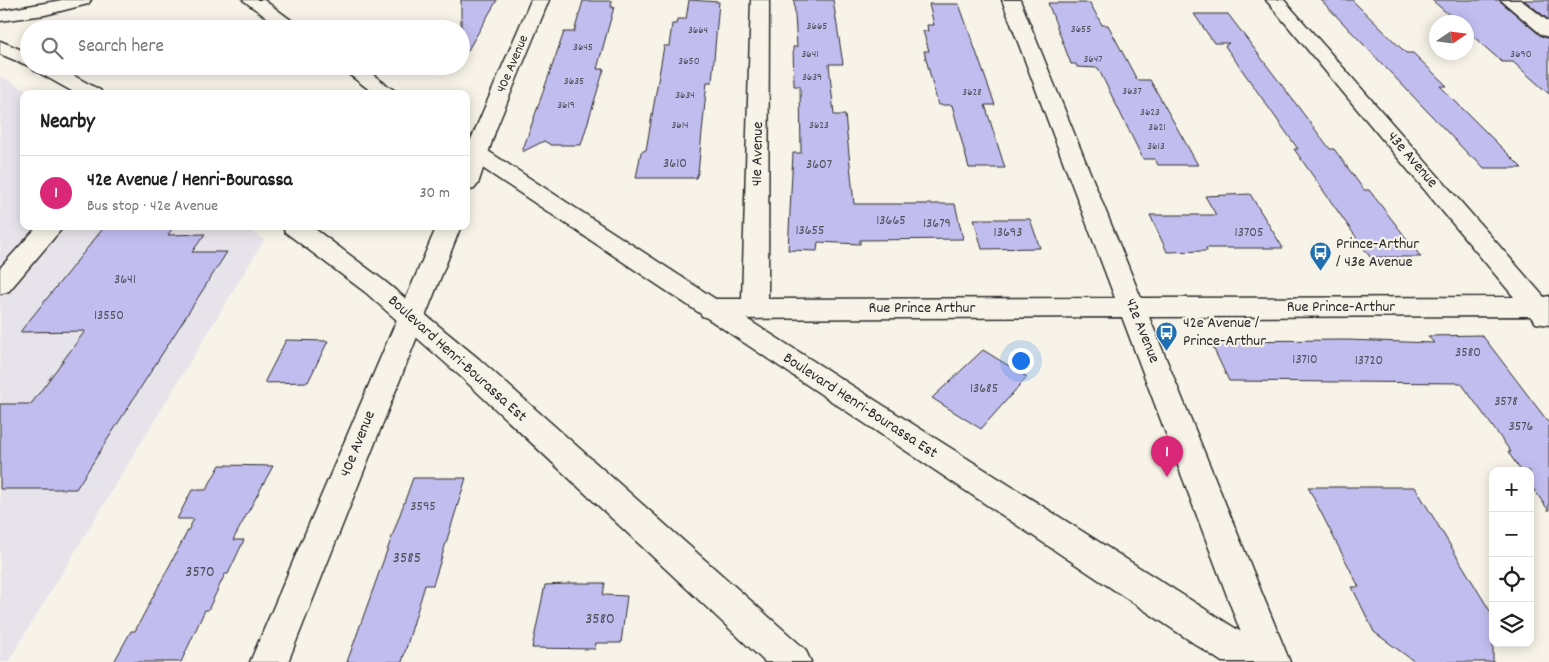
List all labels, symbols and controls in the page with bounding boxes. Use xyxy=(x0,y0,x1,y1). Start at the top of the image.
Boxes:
north arrow xyxy=(1429,15,1474,60)
house number: 3665 xyxy=(807,19,827,35)
search box xyxy=(20,20,470,75)
house number: 3655 xyxy=(1071,22,1091,38)
house number: 3664 xyxy=(688,23,708,39)
street label: 40e Avenue xyxy=(492,32,534,96)
icon: search xyxy=(38,34,66,62)
text: Search here xyxy=(78,34,164,61)
house number: 3645 xyxy=(573,40,593,56)
house number: 3641 xyxy=(801,47,819,63)
house number: 3690 xyxy=(1510,47,1532,63)
house number: 3647 xyxy=(1083,52,1103,68)
house number: 3650 xyxy=(678,54,700,70)
house number: 3639 xyxy=(802,70,822,86)
house number: 3635 xyxy=(564,74,584,90)
house number: 3637 xyxy=(1122,84,1142,100)
house number: 3628 xyxy=(962,85,982,101)
house number: 3634 xyxy=(675,88,695,104)
house number: 3619 xyxy=(557,98,575,114)
house number: 3623 xyxy=(1140,105,1160,121)
text: Nearby xyxy=(40,108,95,138)
house number: 3614 xyxy=(671,118,689,134)
house number: 3623 xyxy=(809,118,829,134)
house number: 3621 xyxy=(1148,120,1166,136)
street label: 41e Avenue xyxy=(746,121,770,187)
street label: 43e Avenue xyxy=(1381,127,1443,193)
house number: 3613 xyxy=(1147,139,1165,155)
house number: 3610 xyxy=(663,154,687,174)
house number: 3607 xyxy=(806,155,832,175)
text: 42e Avenue / Henri-Bourassa xyxy=(87,168,292,195)
text: 1 xyxy=(54,182,58,205)
text: 30 m xyxy=(420,182,450,205)
text: Bus stop · 42e Avenue xyxy=(87,195,218,218)
house number: 13665 xyxy=(876,211,906,231)
house number: 13679 xyxy=(923,214,951,234)
house number: 13655 xyxy=(795,221,825,241)
house number: 13693 xyxy=(994,223,1022,243)
house number: 13705 xyxy=(1235,223,1263,243)
place label: Prince-Arthur / 43e Avenue xyxy=(1336,233,1419,274)
bus stop icon: Prince-Arthur / 43e Avenue xyxy=(1308,241,1332,272)
house number: 3641 xyxy=(114,270,136,290)
street label: Boulevard Henri-Bourassa Est xyxy=(382,290,532,428)
street label: 42e Avenue xyxy=(1119,295,1165,367)
street label: Rue Prince-Arthur xyxy=(1287,296,1395,319)
street label: Rue Prince Arthur xyxy=(869,297,975,320)
house number: 13550 xyxy=(94,306,124,326)
place label: 42e Avenue / Prince-Arthur xyxy=(1183,312,1266,353)
bus stop icon: 42e Avenue / Prince-Arthur xyxy=(1155,320,1179,351)
house number: 3580 xyxy=(1455,343,1481,363)
street label: Boulevard Henri-Bourassa Est xyxy=(778,347,942,465)
your location xyxy=(1008,348,1034,374)
house number: 13710 xyxy=(1292,350,1318,370)
house number: 13720 xyxy=(1355,351,1383,371)
house number: 13685 xyxy=(970,379,998,399)
house number: 3578 xyxy=(1494,392,1518,412)
street label: 40e Avenue xyxy=(334,407,382,481)
house number: 3576 xyxy=(1509,417,1534,437)
pin: 1 xyxy=(1151,436,1183,477)
map controls xyxy=(1489,467,1534,647)
button: + xyxy=(1489,467,1534,512)
house number: 3595 xyxy=(410,497,436,517)
button: − xyxy=(1489,512,1534,557)
house number: 3585 xyxy=(393,547,421,570)
button: locate xyxy=(1489,557,1534,602)
house number: 3570 xyxy=(185,561,215,584)
button: layers xyxy=(1489,602,1534,647)
house number: 3580 xyxy=(585,608,615,631)

